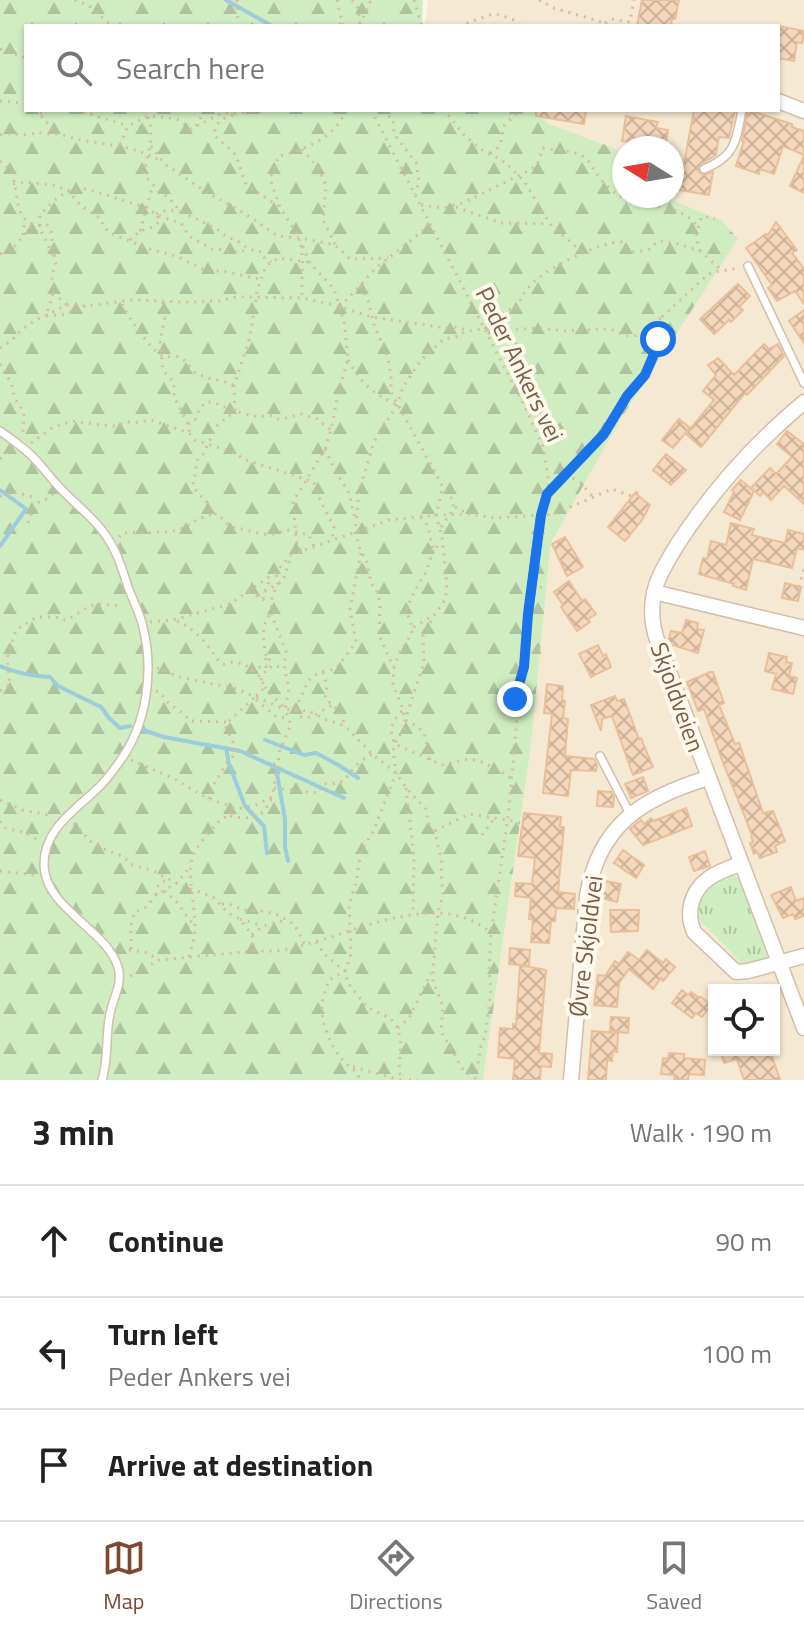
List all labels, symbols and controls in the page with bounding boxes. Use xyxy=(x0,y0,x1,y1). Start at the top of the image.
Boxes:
search box xyxy=(24,24,780,112)
text: Search here xyxy=(116,45,265,91)
icon: search xyxy=(52,46,96,90)
north arrow xyxy=(612,136,684,208)
street label: Peder Ankers vei xyxy=(467,280,573,448)
route start xyxy=(640,321,676,357)
street label: Skjoldveien xyxy=(642,637,714,757)
route end xyxy=(497,681,533,717)
street label: Øvre Skjoldvei xyxy=(558,873,612,1019)
map controls xyxy=(708,984,780,1056)
button: locate xyxy=(708,984,780,1056)
text: 3 min xyxy=(32,1106,115,1158)
text: Walk · 190 m xyxy=(630,1113,772,1152)
text: Continue xyxy=(108,1218,224,1264)
icon: ahead xyxy=(32,1219,76,1263)
text: 90 m xyxy=(715,1222,772,1261)
text: Turn left xyxy=(108,1311,218,1357)
icon: left xyxy=(32,1331,76,1375)
text: 100 m xyxy=(701,1334,772,1373)
text: Peder Ankers vei xyxy=(108,1357,291,1396)
text: Arrive at destination xyxy=(108,1442,373,1488)
icon: arrive xyxy=(32,1443,76,1487)
tab: Map xyxy=(102,1536,146,1618)
tab: Directions xyxy=(349,1536,443,1618)
tab: Saved xyxy=(646,1536,702,1618)

